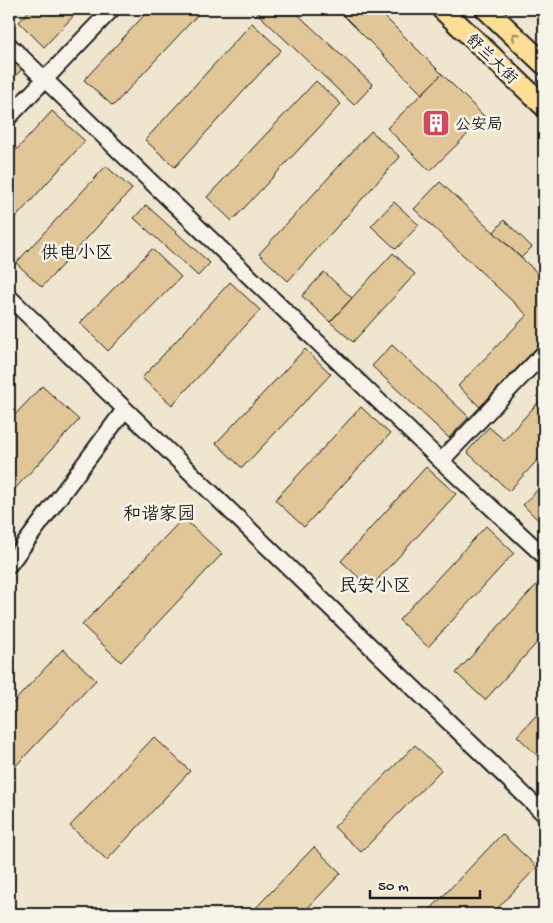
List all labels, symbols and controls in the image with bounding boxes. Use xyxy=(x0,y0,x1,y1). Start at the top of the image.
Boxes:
street label: 舒兰大街 xyxy=(461,31,521,90)
one-way arrow xyxy=(512,33,521,42)
building icon: 公安局 xyxy=(421,108,451,138)
place label: 公安局 xyxy=(455,116,503,136)
district label: 供电小区 xyxy=(41,243,113,265)
district label: 和谐家园 xyxy=(123,504,195,526)
district label: 民安小区 xyxy=(339,576,411,598)
scale bar xyxy=(370,868,480,900)
text: 50 m xyxy=(378,878,409,896)

